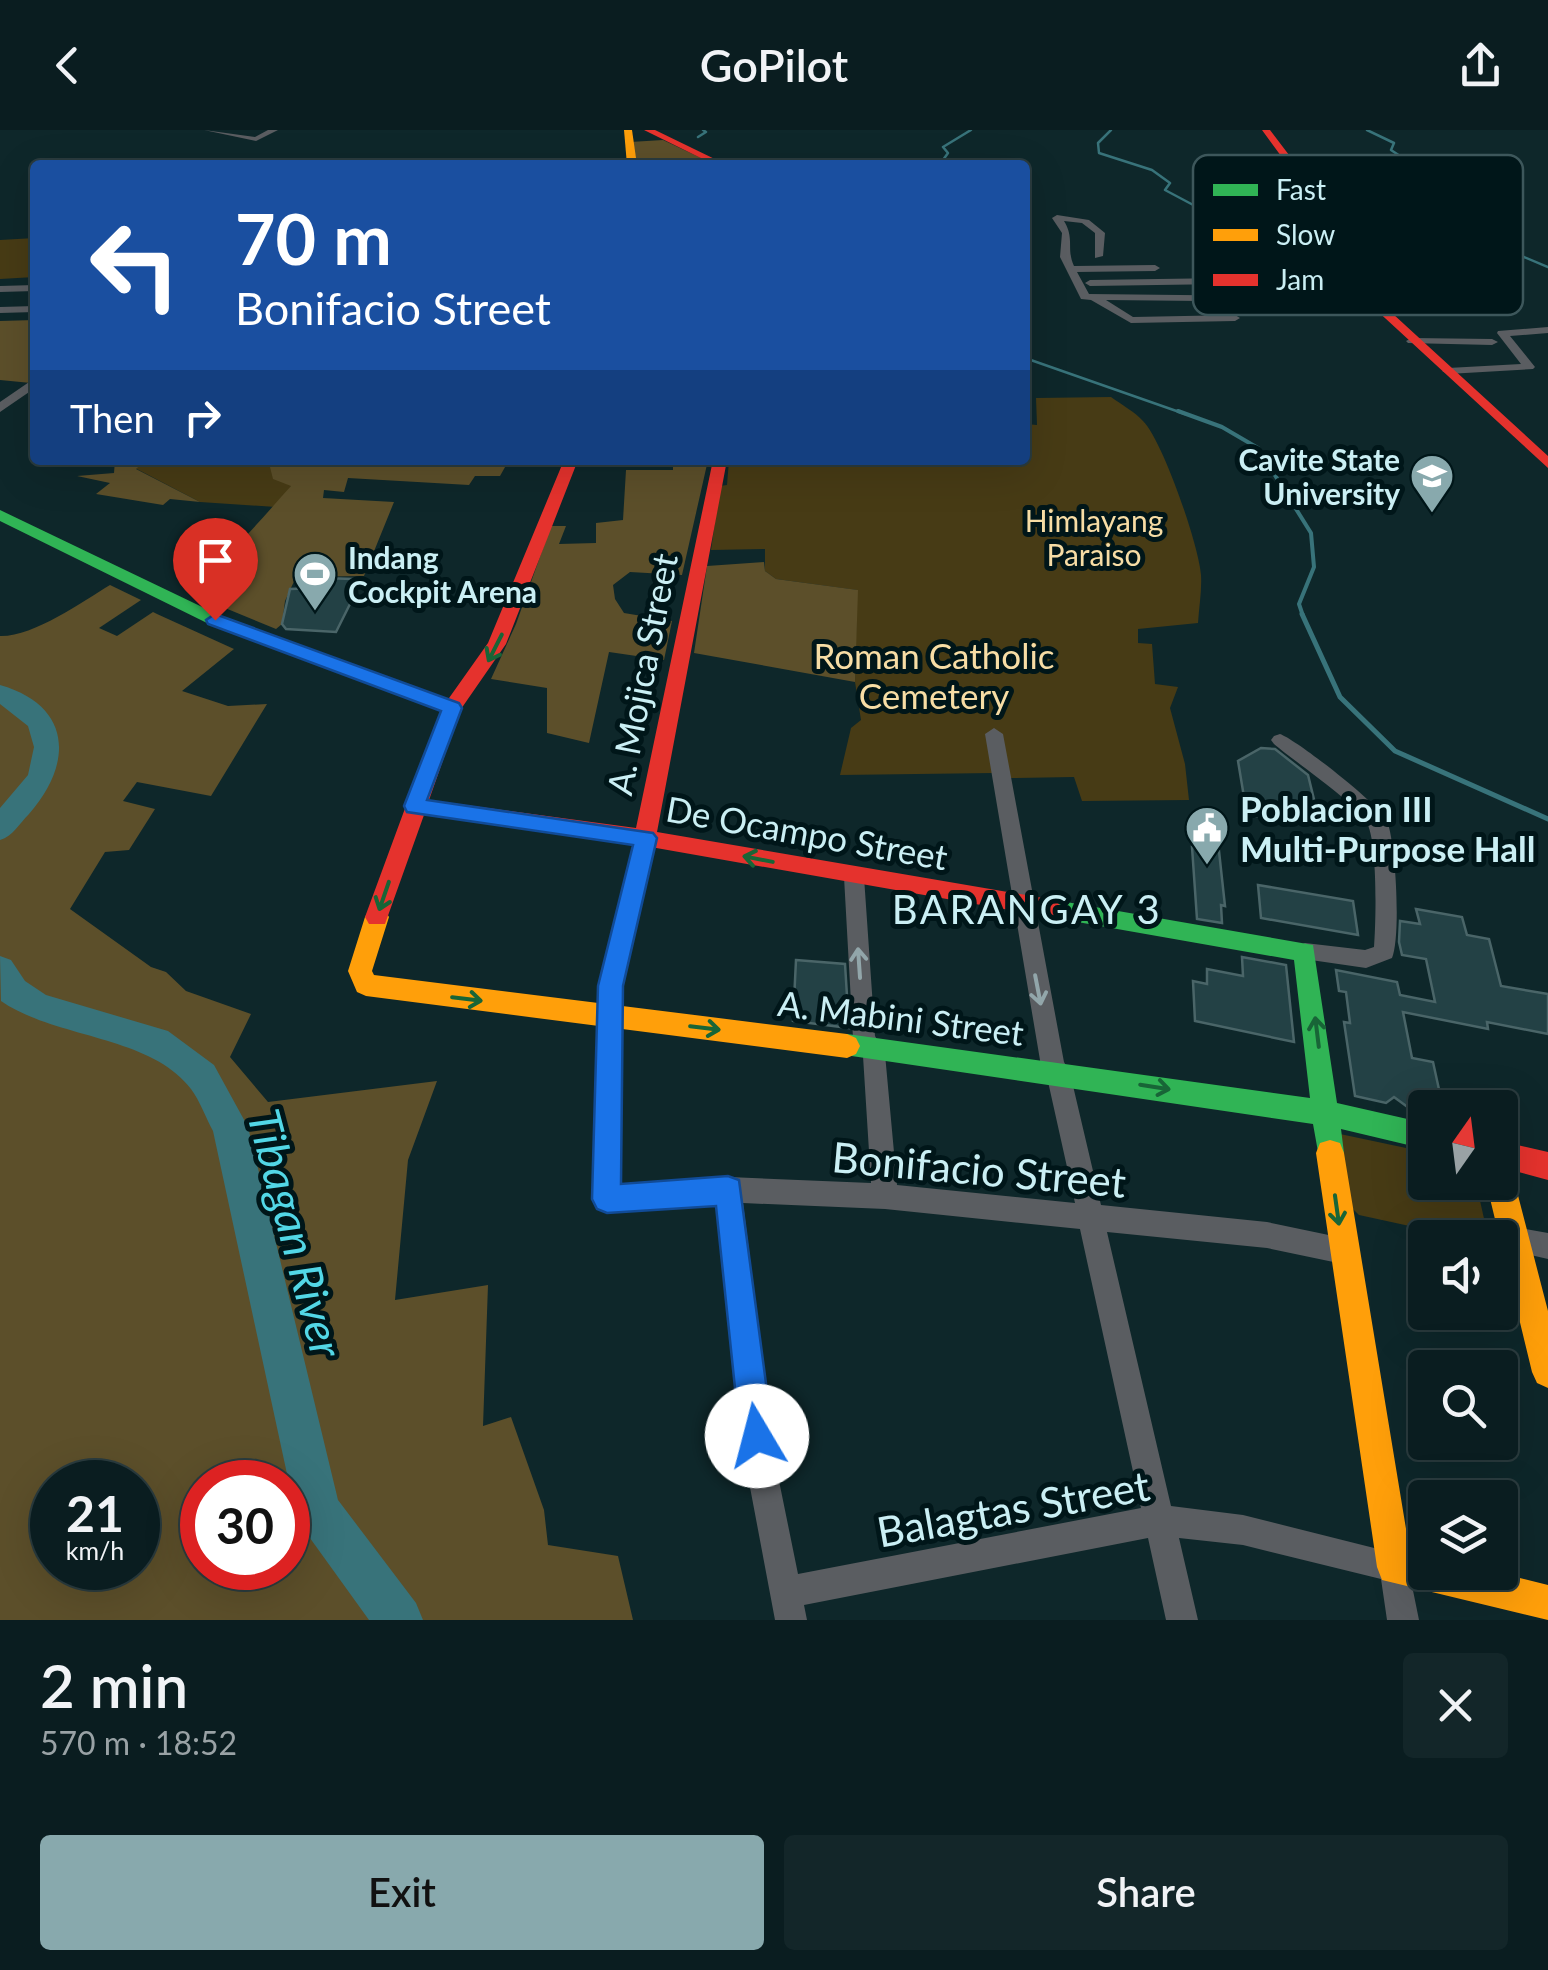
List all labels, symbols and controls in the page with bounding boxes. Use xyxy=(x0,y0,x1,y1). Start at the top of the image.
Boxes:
icon: back xyxy=(40,38,95,93)
text: GoPilot xyxy=(700,38,848,92)
icon: share xyxy=(1453,38,1508,93)
legend xyxy=(1193,155,1523,315)
text: Fast xyxy=(1276,172,1326,206)
text: 70 m xyxy=(235,196,392,280)
icon: left xyxy=(70,200,200,330)
text: Slow xyxy=(1276,217,1335,251)
text: Jam xyxy=(1276,262,1324,296)
text: Bonifacio Street xyxy=(235,281,551,335)
icon: right xyxy=(175,390,230,445)
text: Then xyxy=(70,395,155,441)
place label: Cavite State University xyxy=(1238,441,1400,511)
school or university icon: Cavite State University xyxy=(1409,453,1455,514)
park label: Himlayang Paraiso xyxy=(1025,502,1163,572)
pin xyxy=(173,518,258,621)
icon: arrive xyxy=(188,533,243,588)
place label: Indang Cockpit Arena xyxy=(348,539,537,609)
street label: A. Mojica Street xyxy=(597,549,685,798)
sports icon: Indang Cockpit Arena xyxy=(292,551,338,612)
one-way arrow xyxy=(485,632,504,662)
park label: Roman Catholic Cemetery xyxy=(813,634,1055,716)
street label: De Ocampo Street xyxy=(663,787,951,878)
place label: Poblacion III Multi-Purpose Hall xyxy=(1240,787,1535,869)
public building icon: Poblacion III Multi-Purpose Hall xyxy=(1184,805,1230,866)
one-way arrow xyxy=(743,848,775,867)
one-way arrow xyxy=(373,879,391,911)
district label: BARANGAY 3 xyxy=(892,885,1162,933)
one-way arrow xyxy=(849,947,868,979)
one-way arrow xyxy=(1029,973,1048,1005)
street label: A. Mabini Street xyxy=(776,981,1027,1053)
one-way arrow xyxy=(450,991,482,1009)
one-way arrow xyxy=(1307,1017,1326,1049)
one-way arrow xyxy=(688,1019,720,1038)
one-way arrow xyxy=(1138,1079,1170,1097)
north arrow xyxy=(1408,1090,1518,1200)
map controls xyxy=(1408,1090,1518,1590)
water label: Tibagan River xyxy=(237,1103,355,1364)
street label: Bonifacio Street xyxy=(830,1131,1128,1207)
one-way arrow xyxy=(1328,1193,1346,1226)
button: sound xyxy=(1408,1220,1518,1330)
button: search xyxy=(1408,1350,1518,1460)
position arrow xyxy=(705,1384,809,1488)
street label: Balagtas Street xyxy=(873,1459,1153,1557)
speed limit sign: 30 xyxy=(180,1460,310,1590)
button: layers xyxy=(1408,1480,1518,1590)
text: 21 xyxy=(66,1483,124,1543)
text: km/h xyxy=(66,1535,124,1565)
text: 2 min xyxy=(40,1649,188,1721)
button: close xyxy=(1403,1653,1508,1758)
text: 570 m · 18:52 xyxy=(40,1723,237,1762)
button: Exit xyxy=(40,1835,764,1950)
button: Share xyxy=(784,1835,1508,1950)

